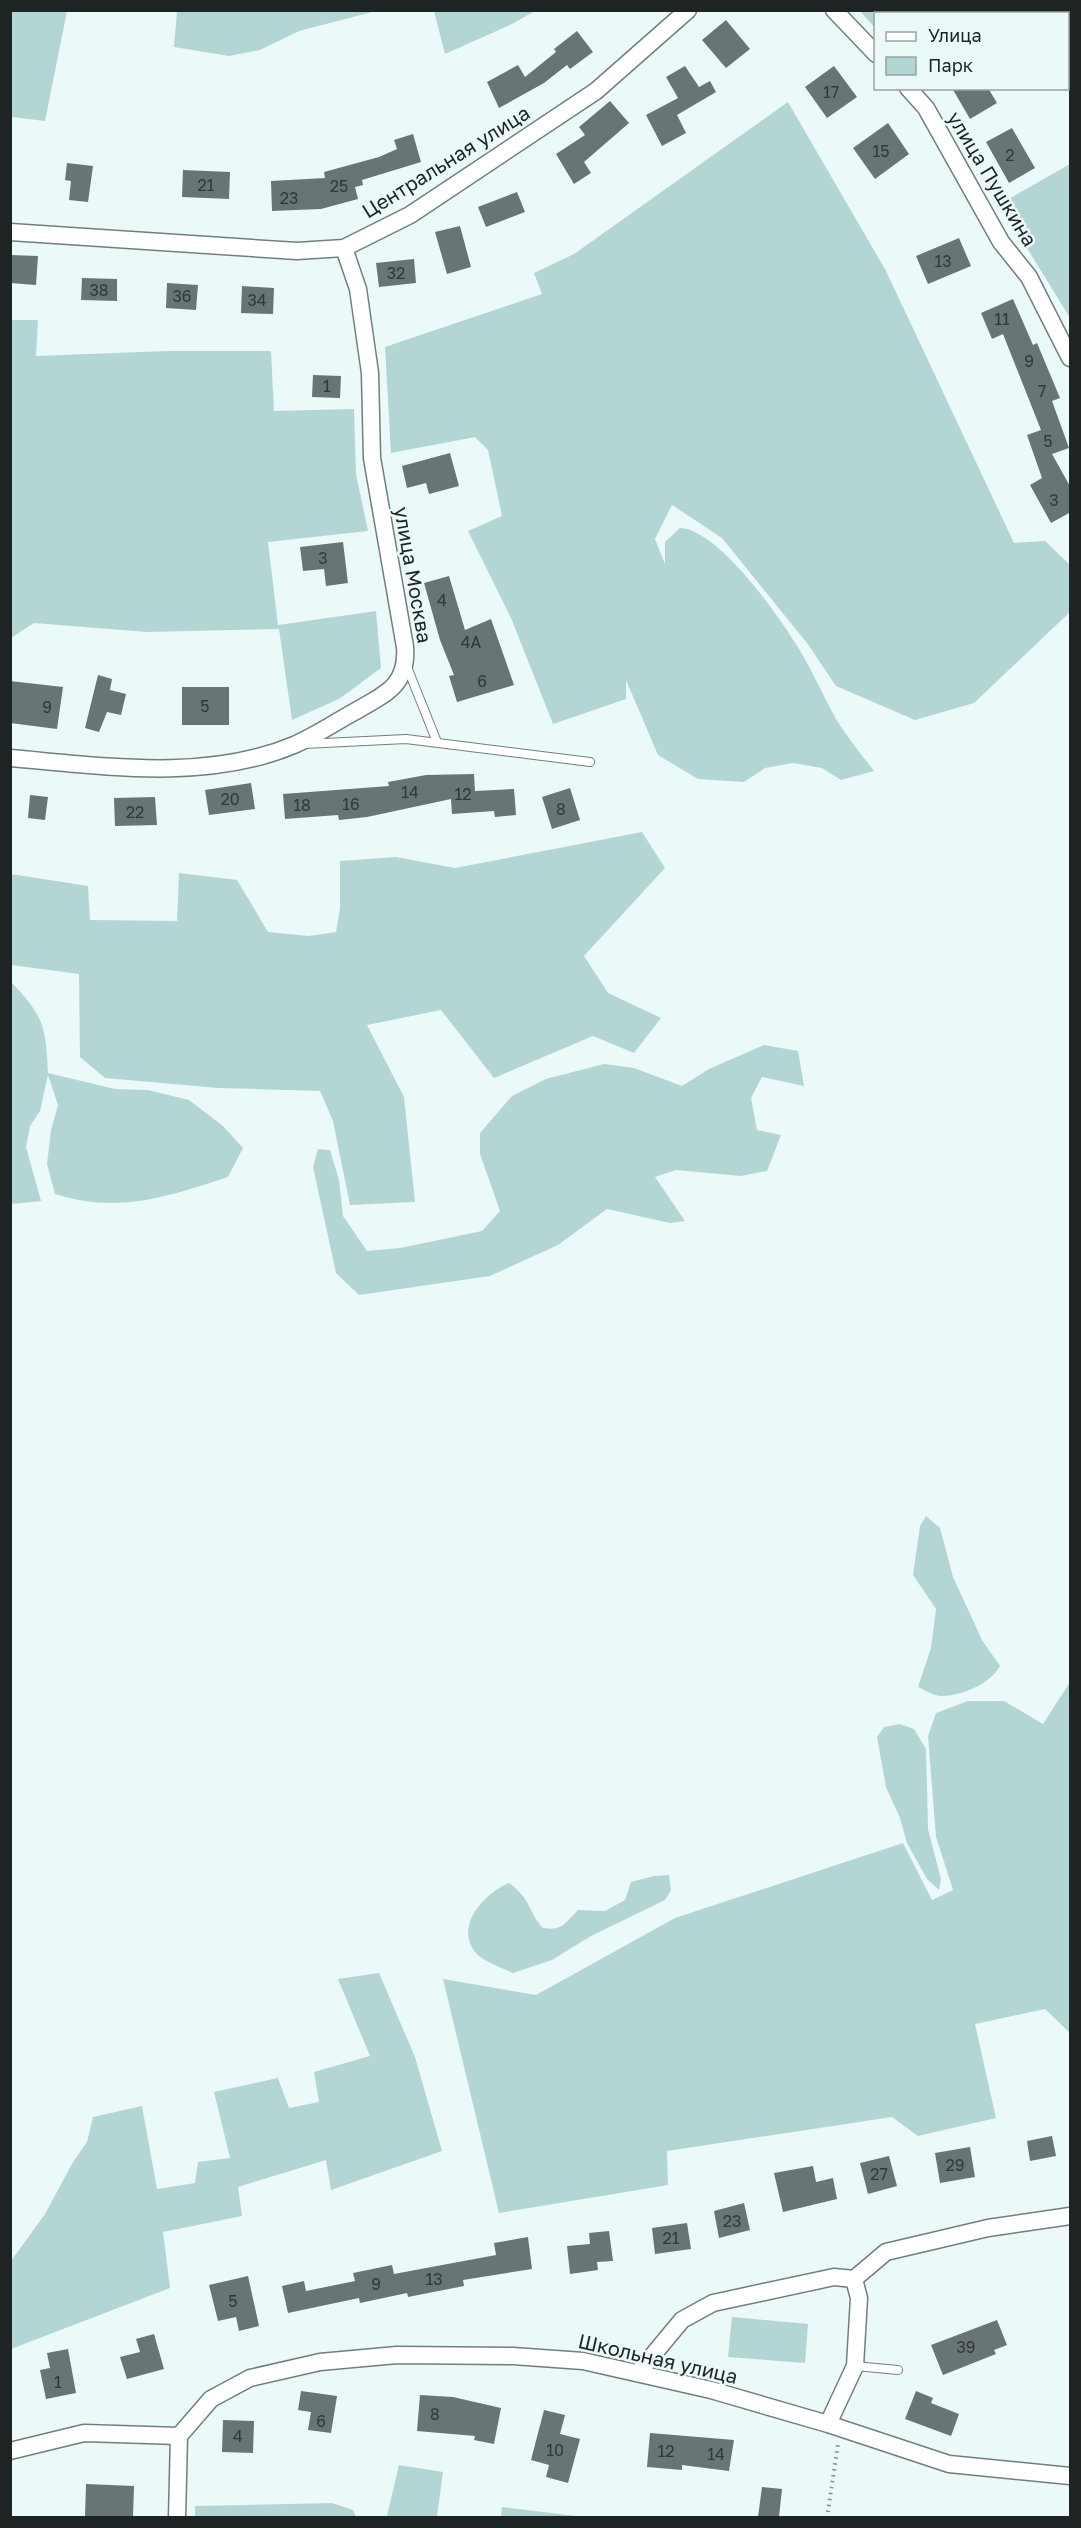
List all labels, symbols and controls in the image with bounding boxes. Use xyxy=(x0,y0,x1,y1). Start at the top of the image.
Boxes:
legend xyxy=(874,12,1069,90)
text: Улица xyxy=(928,24,982,46)
text: Парк xyxy=(928,54,973,76)
house number: 17 xyxy=(823,82,839,102)
street label: Центральная улица xyxy=(357,100,534,222)
street label: улица Пушкина xyxy=(943,107,1043,250)
house number: 15 xyxy=(872,141,890,161)
house number: 2 xyxy=(1005,145,1015,165)
house number: 21 xyxy=(197,175,215,195)
house number: 25 xyxy=(330,176,348,196)
house number: 23 xyxy=(280,188,298,208)
house number: 13 xyxy=(934,251,952,271)
house number: 32 xyxy=(387,263,405,283)
house number: 38 xyxy=(89,280,109,300)
house number: 36 xyxy=(172,286,192,306)
house number: 34 xyxy=(247,290,267,310)
house number: 11 xyxy=(994,309,1010,329)
house number: 9 xyxy=(1024,351,1034,371)
house number: 1 xyxy=(323,376,331,396)
house number: 7 xyxy=(1038,381,1046,401)
house number: 5 xyxy=(1043,431,1053,451)
house number: 3 xyxy=(1049,490,1059,510)
street label: улица Москва xyxy=(390,505,438,645)
house number: 3 xyxy=(318,548,328,568)
house number: 4 xyxy=(437,590,447,610)
house number: 4А xyxy=(461,632,482,652)
house number: 6 xyxy=(477,671,487,691)
house number: 5 xyxy=(200,696,210,716)
house number: 9 xyxy=(42,697,52,717)
house number: 14 xyxy=(401,782,419,802)
house number: 12 xyxy=(454,784,472,804)
house number: 20 xyxy=(220,789,240,809)
house number: 16 xyxy=(342,794,360,814)
house number: 18 xyxy=(293,795,311,815)
house number: 8 xyxy=(556,799,566,819)
house number: 22 xyxy=(126,802,144,822)
house number: 29 xyxy=(946,2155,964,2175)
house number: 27 xyxy=(870,2164,888,2184)
house number: 23 xyxy=(723,2211,741,2231)
house number: 21 xyxy=(662,2228,680,2248)
house number: 13 xyxy=(425,2269,443,2289)
house number: 9 xyxy=(371,2274,381,2294)
house number: 5 xyxy=(228,2291,238,2311)
street label: Школьная улица xyxy=(576,2328,740,2388)
house number: 39 xyxy=(956,2337,976,2357)
house number: 1 xyxy=(54,2372,62,2392)
house number: 8 xyxy=(430,2404,440,2424)
house number: 6 xyxy=(316,2411,326,2431)
house number: 4 xyxy=(233,2426,243,2446)
house number: 10 xyxy=(546,2440,564,2460)
house number: 12 xyxy=(657,2441,675,2461)
house number: 14 xyxy=(707,2444,725,2464)

